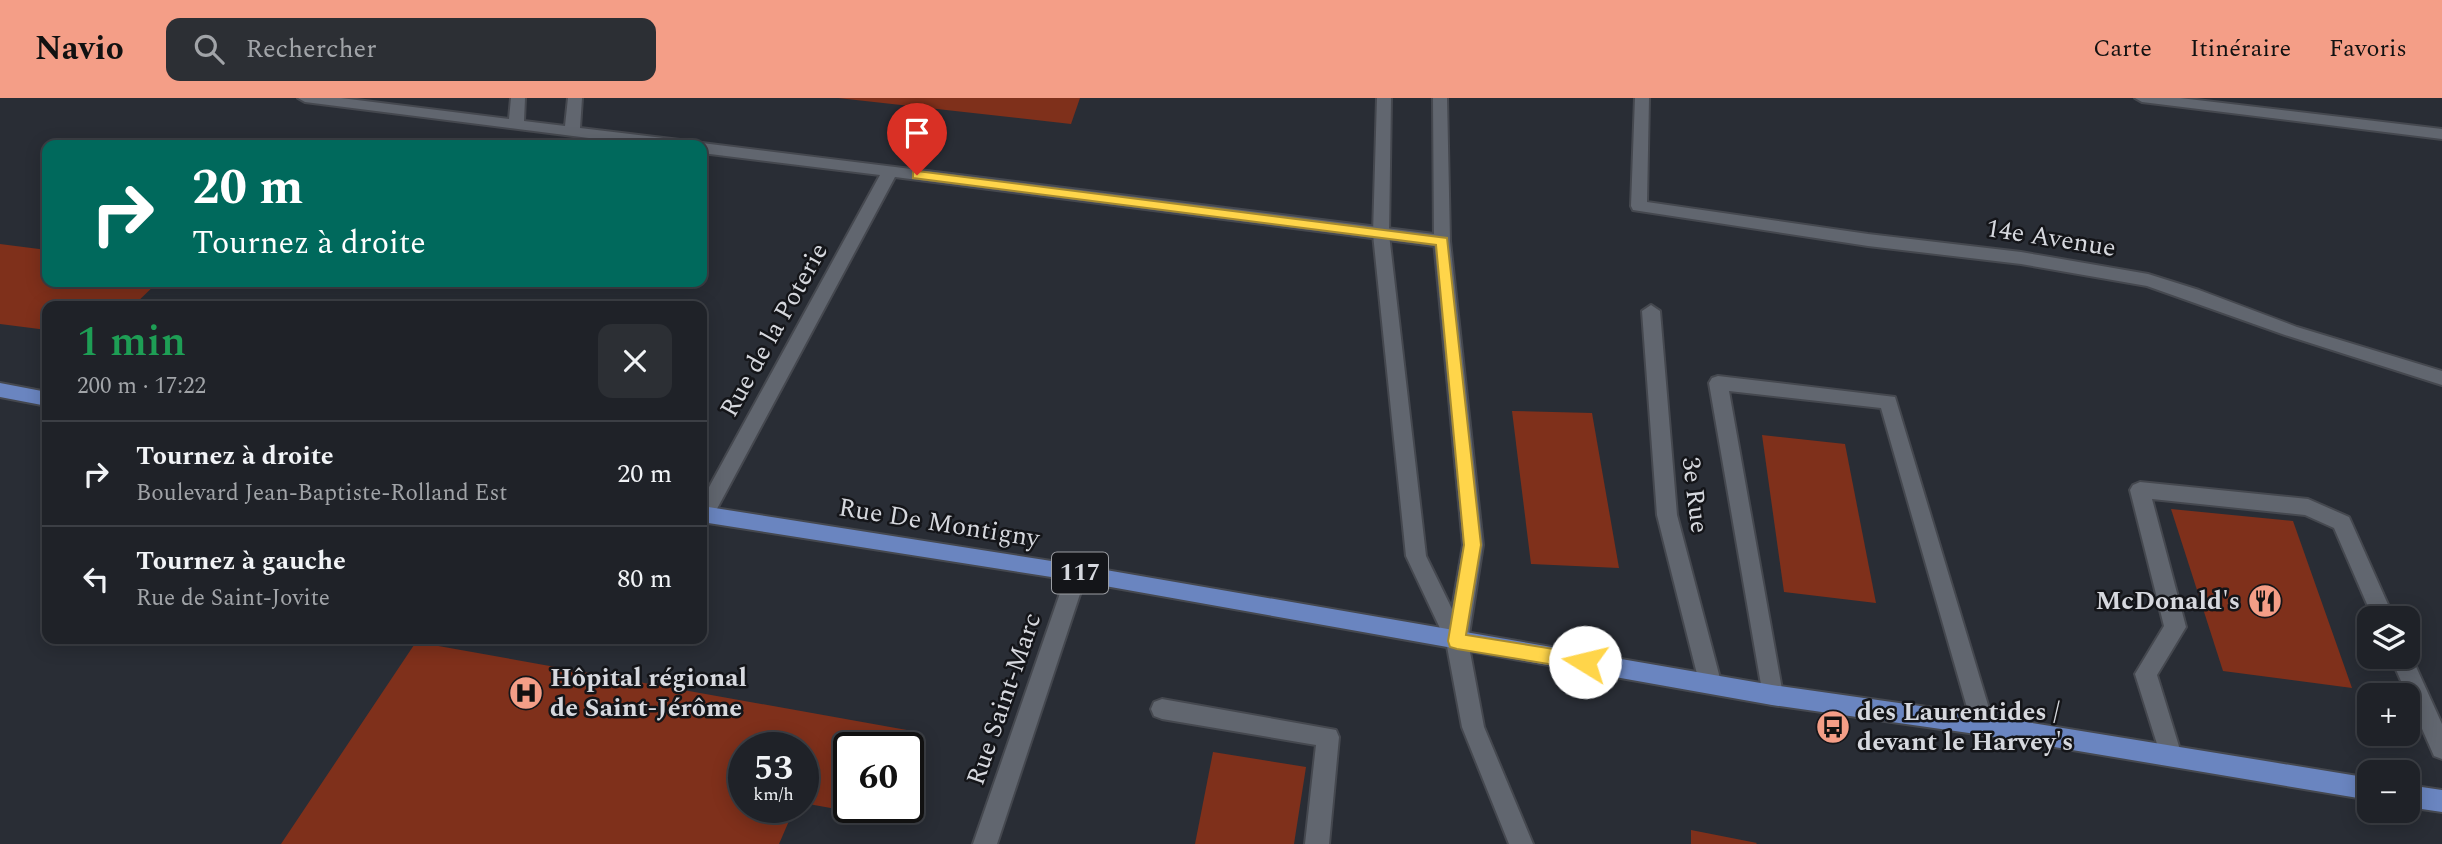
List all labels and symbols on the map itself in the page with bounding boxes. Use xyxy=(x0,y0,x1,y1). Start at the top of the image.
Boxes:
pin xyxy=(887,103,947,175)
street label: 14e Avenue xyxy=(1983,208,2119,268)
street label: Rue de la Poterie xyxy=(709,235,839,425)
street label: 3e Rue xyxy=(1670,455,1720,535)
street label: Rue De Montigny xyxy=(836,487,1044,559)
road number: 117 xyxy=(1052,552,1108,594)
place label: McDonald's xyxy=(2095,581,2240,621)
restaurant icon: McDonald's xyxy=(2246,582,2284,620)
street label: Rue Saint-Marc xyxy=(956,607,1052,791)
position arrow xyxy=(1548,625,1622,699)
place label: Hôpital régional de Saint-Jérôme xyxy=(550,658,747,728)
hospital icon: Hôpital régional de Saint-Jérôme xyxy=(507,674,545,712)
place label: des Laurentides / devant le Harvey's xyxy=(1857,692,2073,762)
bus stop icon: des Laurentides / devant le Harvey's xyxy=(1814,708,1852,746)
speed limit sign: 60 xyxy=(833,732,924,823)

